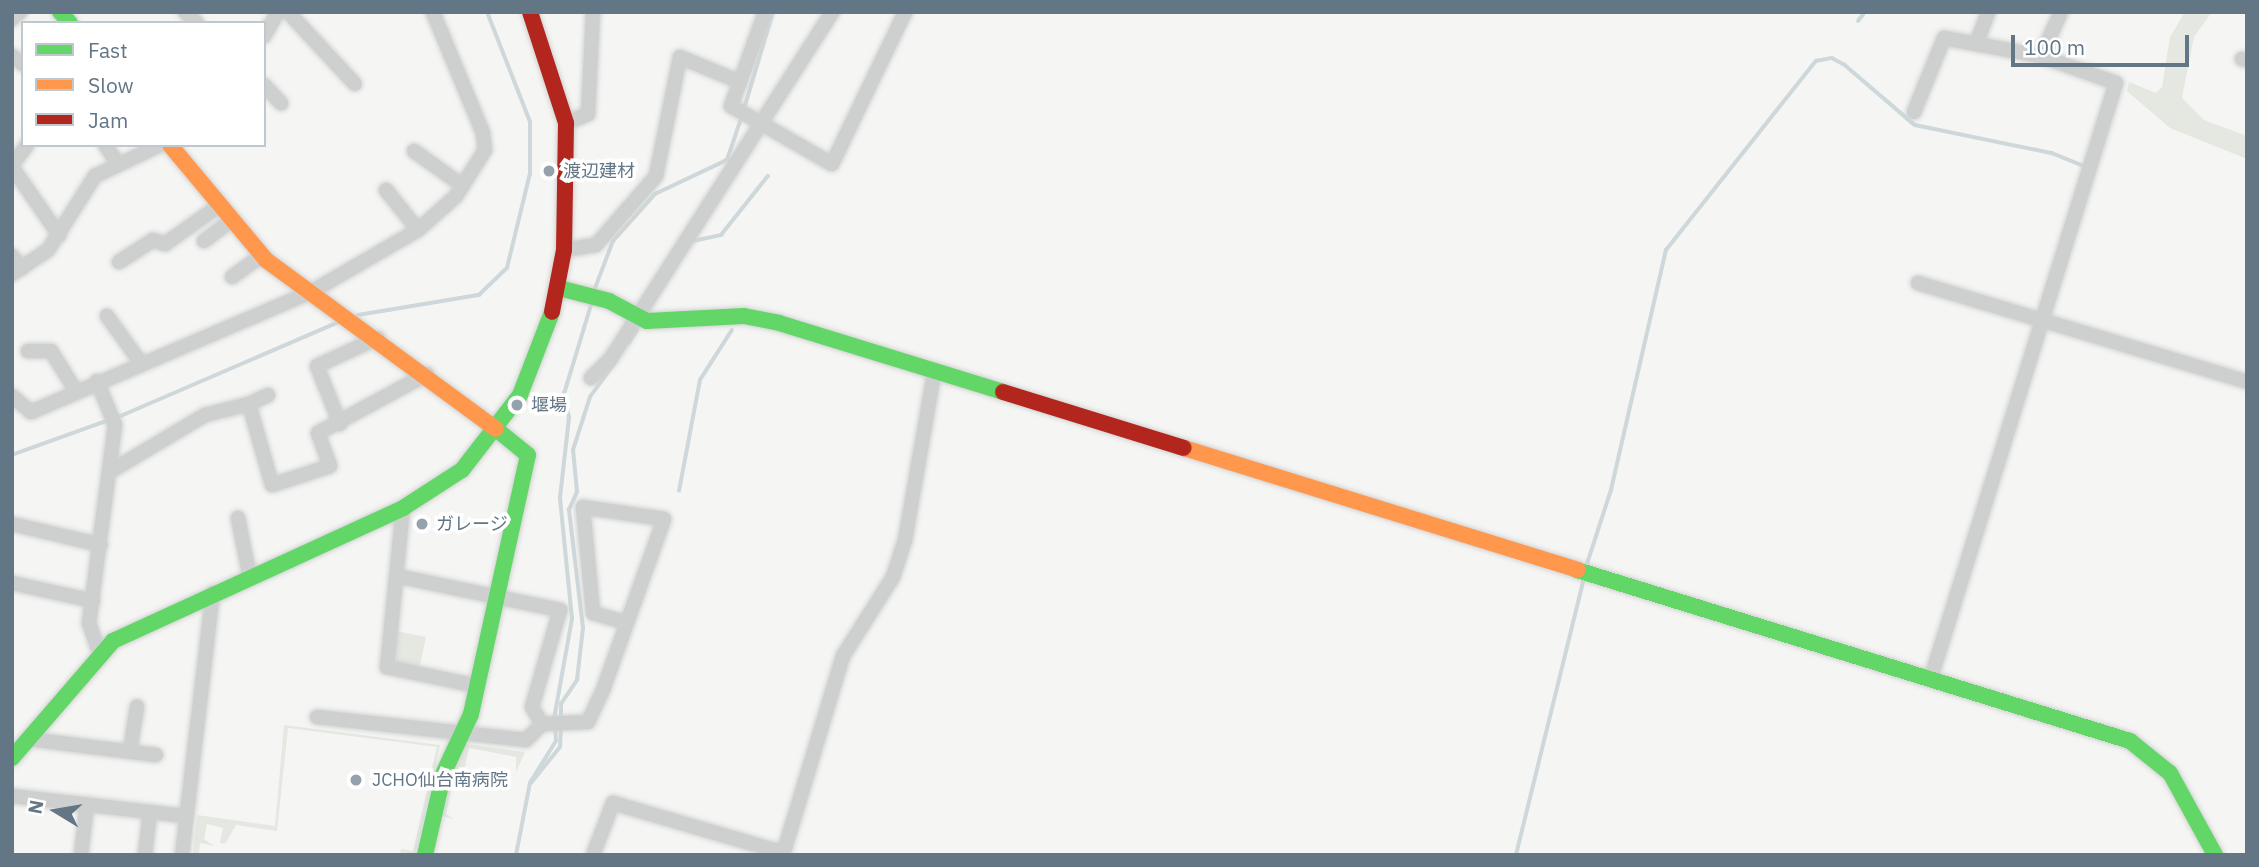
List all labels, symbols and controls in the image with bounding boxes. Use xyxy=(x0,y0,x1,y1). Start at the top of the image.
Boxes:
legend xyxy=(21,21,266,147)
scale bar xyxy=(2014,21,2192,65)
text: 100 m xyxy=(2024,33,2085,61)
text: Fast xyxy=(88,36,128,64)
text: Slow xyxy=(88,71,134,99)
text: Jam xyxy=(88,106,128,134)
place label: 渡辺建材 xyxy=(563,160,635,182)
marker: 渡辺建材 xyxy=(541,163,557,179)
place label: 堰場 xyxy=(531,394,567,416)
marker: 堰場 xyxy=(509,397,525,413)
place label: ガレージ xyxy=(436,513,508,535)
marker: ガレージ xyxy=(414,516,430,532)
place label: JCHO仙台南病院 xyxy=(372,769,508,791)
marker: JCHO仙台南病院 xyxy=(346,770,366,790)
north arrow xyxy=(21,776,91,846)
text: N xyxy=(22,798,48,816)

